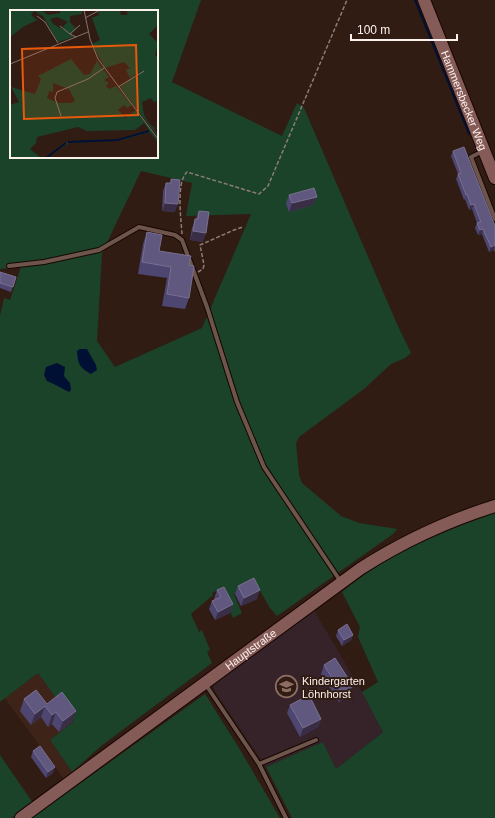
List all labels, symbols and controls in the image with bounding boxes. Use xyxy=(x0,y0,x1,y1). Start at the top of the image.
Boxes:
inset map xyxy=(10,10,158,158)
scale bar xyxy=(351,16,457,42)
text: 100 m xyxy=(357,23,390,37)
street label: Hammersbecker Weg xyxy=(439,49,489,152)
street label: Hauptstraße xyxy=(223,627,279,672)
school or university icon: Kindergarten Löhnhorst xyxy=(274,674,300,700)
place label: Kindergarten Löhnhorst xyxy=(302,675,365,700)

